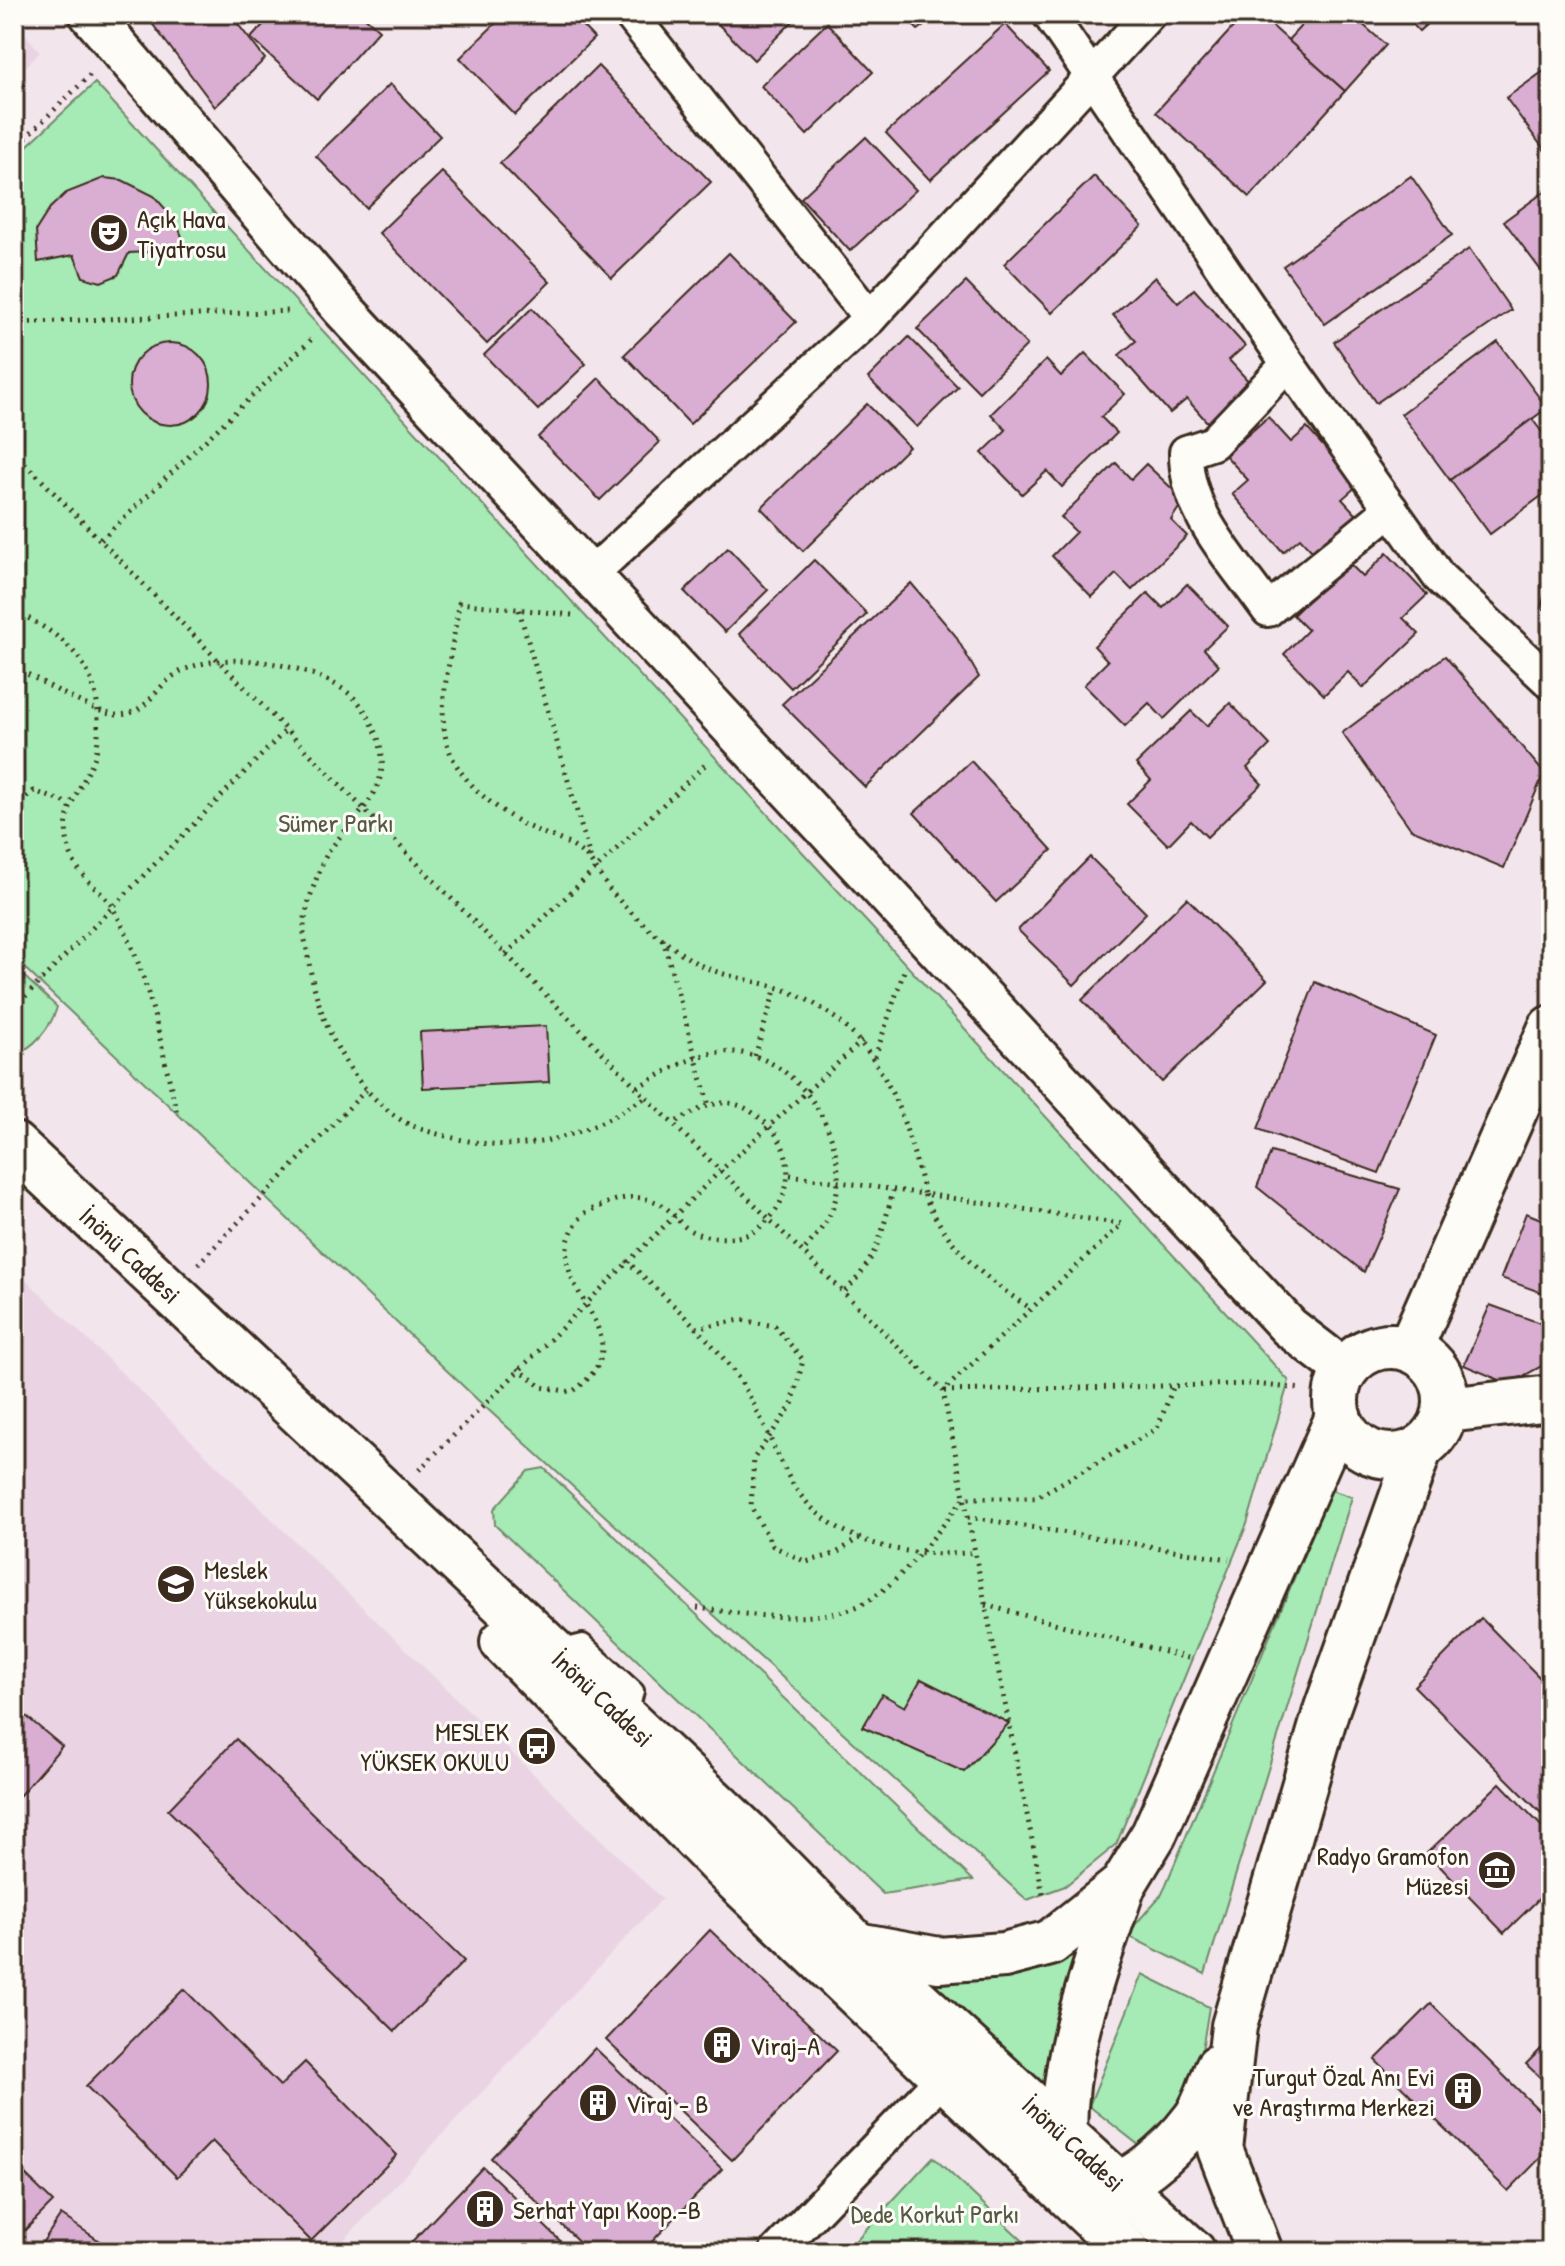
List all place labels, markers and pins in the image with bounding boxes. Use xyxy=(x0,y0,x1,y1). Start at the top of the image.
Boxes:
place label: Açık Hava Tiyatrosu xyxy=(137,201,226,266)
theatre icon: Açık Hava Tiyatrosu xyxy=(88,212,130,254)
place label: Meslek Yüksekokulu xyxy=(204,1552,317,1617)
school or university icon: Meslek Yüksekokulu xyxy=(155,1563,197,1605)
place label: MESLEK YÜKSEK OKULU xyxy=(360,1714,509,1779)
bus stop icon: MESLEK YÜKSEK OKULU xyxy=(516,1725,558,1767)
place label: Radyo Gramofon Müzesi xyxy=(1317,1838,1469,1903)
museum icon: Radyo Gramofon Müzesi xyxy=(1476,1849,1518,1891)
building icon: Viraj-A xyxy=(701,2024,743,2066)
place label: Viraj-A xyxy=(750,2028,820,2063)
place label: Turgut Özal Anı Evi ve Araştırma Merkezi xyxy=(1233,2059,1435,2124)
building icon: Turgut Özal Anı Evi ve Araştırma Merkezi xyxy=(1442,2070,1484,2112)
building icon: Viraj - B xyxy=(577,2082,619,2124)
place label: Viraj - B xyxy=(626,2086,708,2121)
building icon: Serhat Yapı Koop.-B xyxy=(464,2188,506,2230)
place label: Serhat Yapı Koop.-B xyxy=(513,2192,701,2227)

